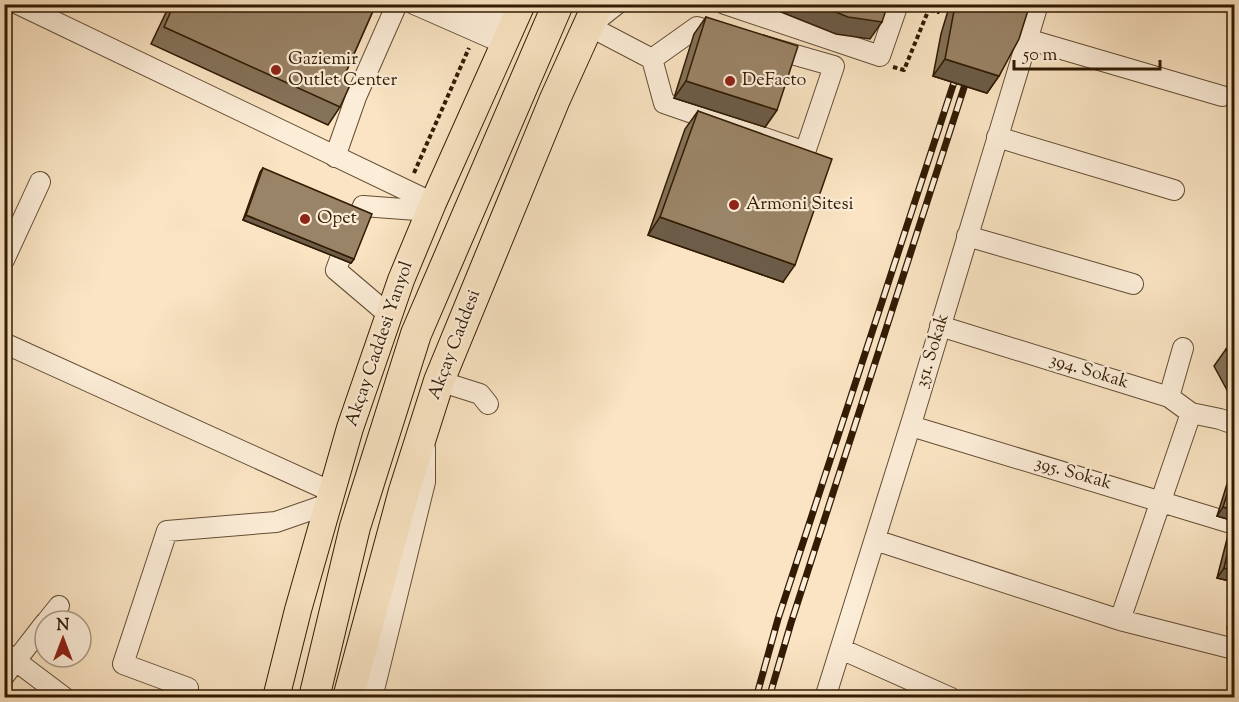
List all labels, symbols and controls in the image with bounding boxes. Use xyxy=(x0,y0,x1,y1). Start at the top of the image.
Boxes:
scale bar xyxy=(1014,33,1160,71)
text: 50 m xyxy=(1022,43,1058,69)
place label: Gaziemir Outlet Center xyxy=(288,47,397,94)
marker: Gaziemir Outlet Center xyxy=(269,63,283,77)
place label: DeFacto xyxy=(742,68,807,94)
marker: DeFacto xyxy=(723,74,737,88)
place label: Armoni Sitesi xyxy=(746,192,854,218)
marker: Armoni Sitesi xyxy=(727,198,741,212)
place label: Opet xyxy=(317,206,357,232)
marker: Opet xyxy=(298,212,312,226)
street label: Akçay Caddesi Yanyol xyxy=(340,258,420,430)
street label: Akçay Caddesi xyxy=(422,286,488,404)
street label: 351. Sokak xyxy=(909,311,957,391)
street label: 394. Sokak xyxy=(1046,348,1132,396)
street label: 395. Sokak xyxy=(1031,451,1115,497)
north arrow xyxy=(33,609,93,669)
text: N xyxy=(57,615,70,638)

